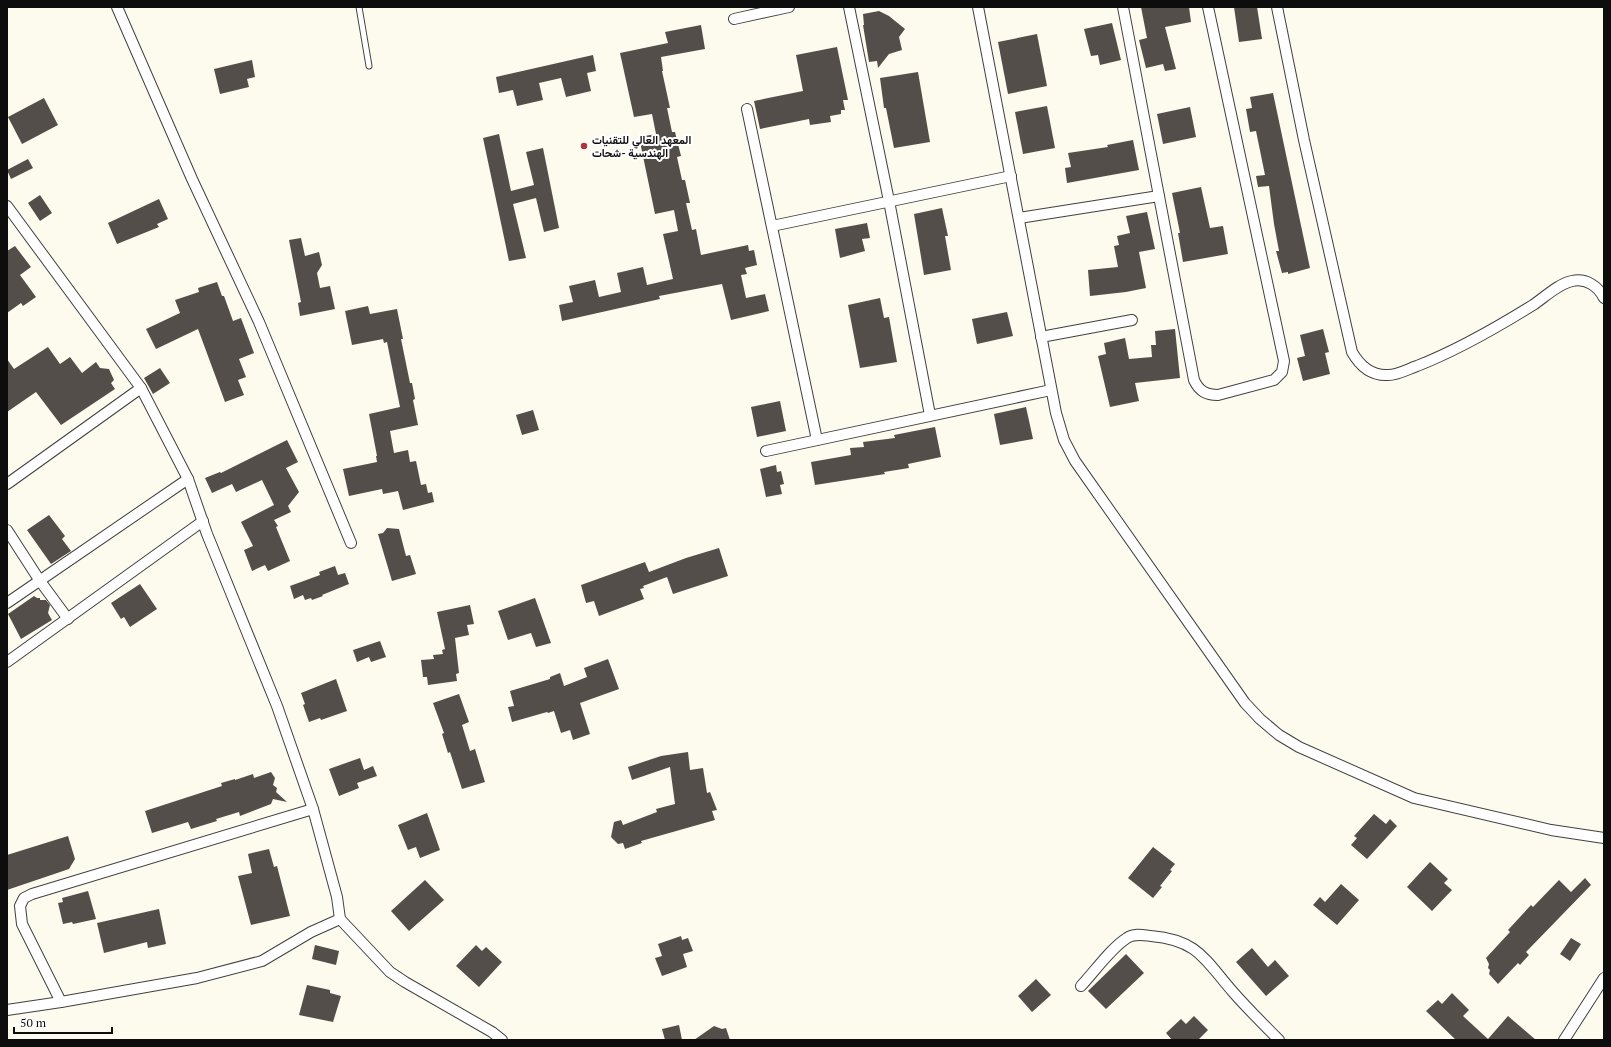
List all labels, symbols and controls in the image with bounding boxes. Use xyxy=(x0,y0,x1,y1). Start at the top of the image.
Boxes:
place label: المعهد العالي للتقنيات الهندسية -شحات xyxy=(592,133,691,160)
marker: المعهد العالي للتقنيات الهندسية -شحات xyxy=(579,141,589,151)
scale bar xyxy=(14,1009,112,1035)
text: 50 m xyxy=(20,1015,47,1030)

